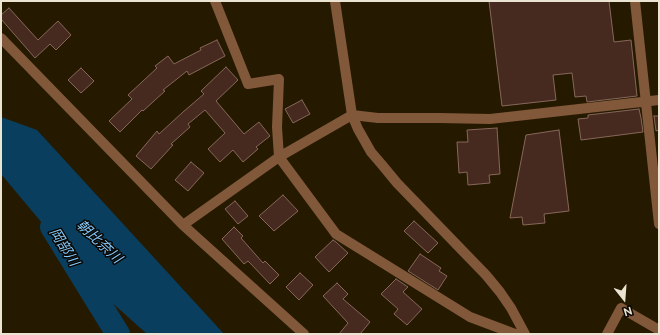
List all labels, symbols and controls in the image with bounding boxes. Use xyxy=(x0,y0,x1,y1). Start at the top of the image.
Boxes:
water label: 朝比奈川 xyxy=(73,217,125,267)
water label: 岡部川 xyxy=(46,225,82,269)
north arrow xyxy=(604,279,644,319)
text: N xyxy=(622,304,634,318)

